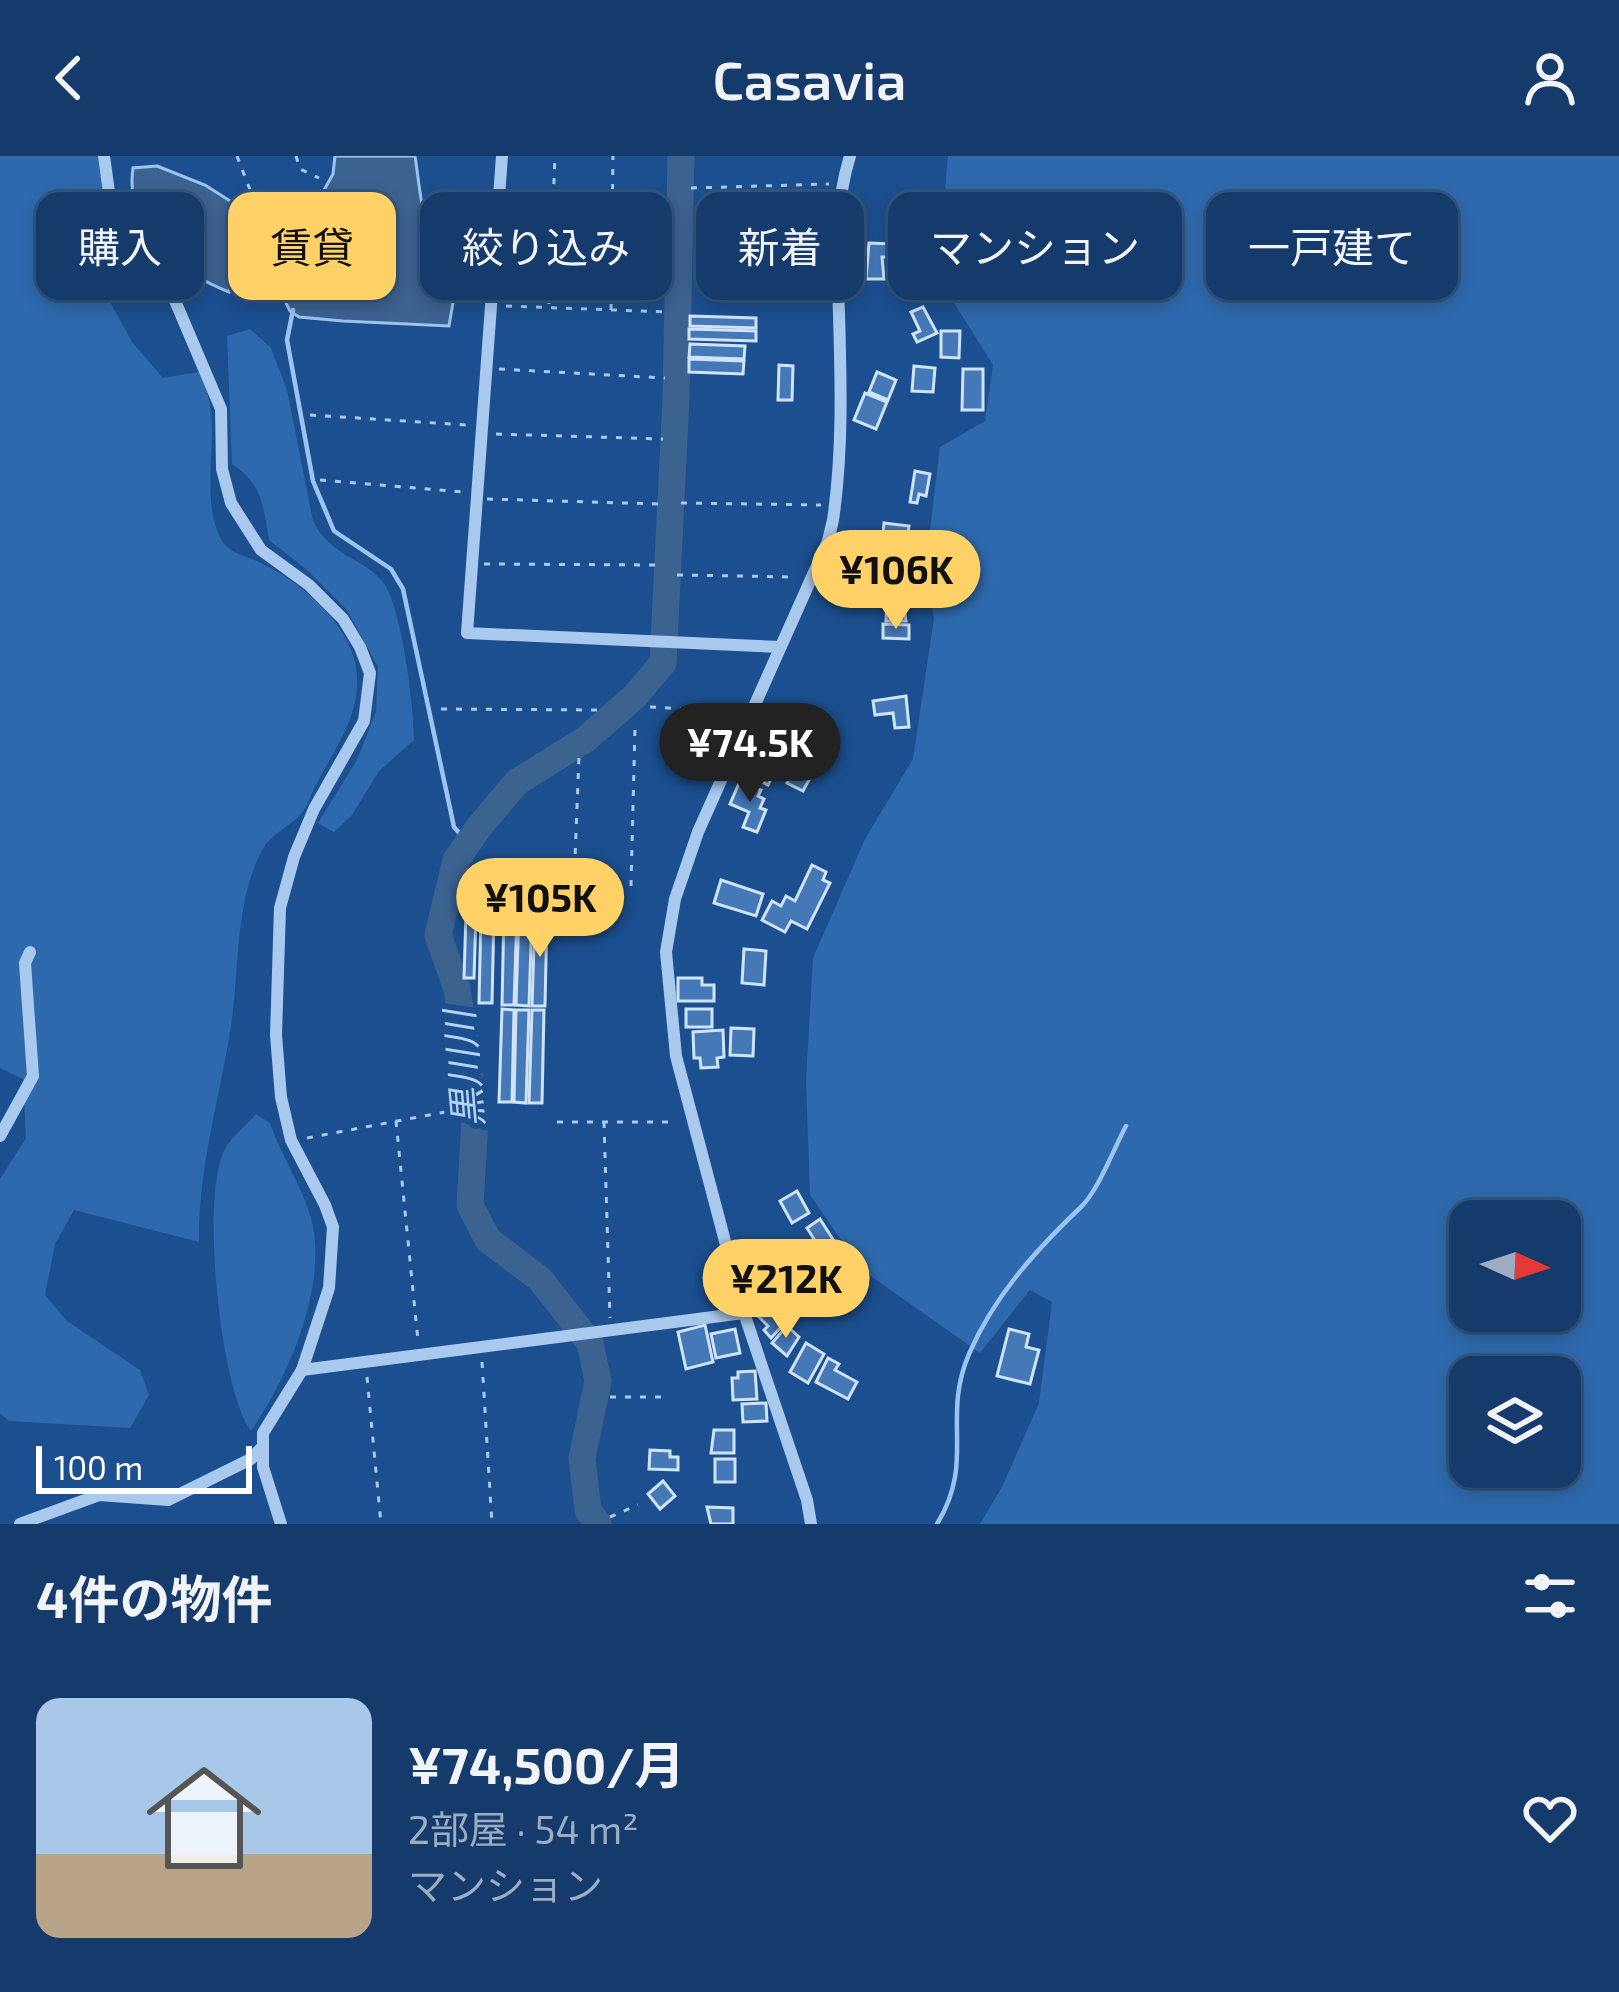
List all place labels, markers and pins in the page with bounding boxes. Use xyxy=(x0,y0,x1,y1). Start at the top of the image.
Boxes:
pin: ¥106K xyxy=(812,530,980,632)
pin: ¥74.5K xyxy=(652,703,848,805)
pin: ¥105K xyxy=(456,858,624,960)
pin: ¥212K xyxy=(702,1239,870,1341)

